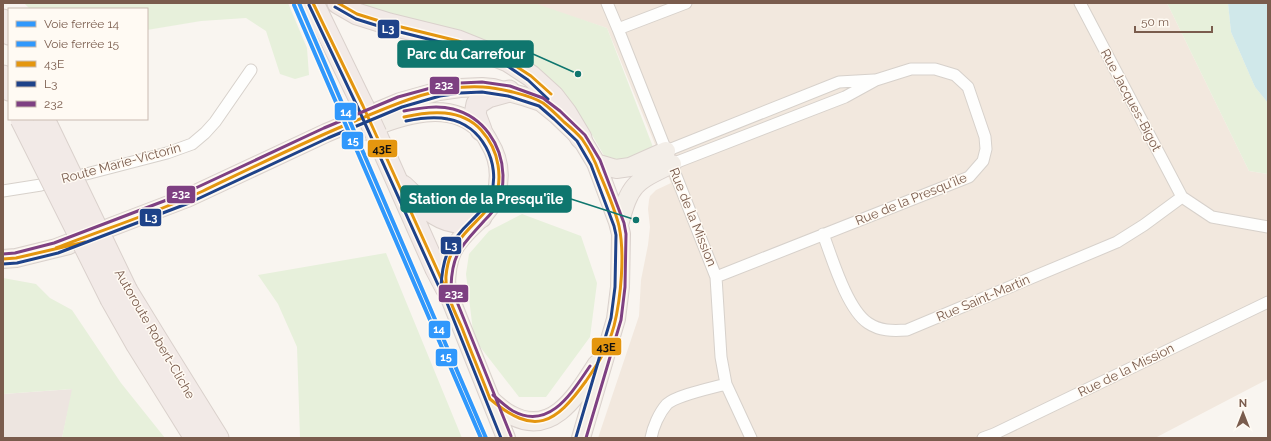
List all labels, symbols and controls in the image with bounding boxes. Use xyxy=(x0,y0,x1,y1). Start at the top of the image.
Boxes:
legend xyxy=(8,8,148,120)
scale bar xyxy=(1135,8,1212,34)
text: 50 m xyxy=(1141,15,1169,29)
text: Voie ferrée 14 xyxy=(44,17,120,31)
line badge: L3 xyxy=(377,19,400,39)
text: L3 xyxy=(382,23,394,36)
text: Voie ferrée 15 xyxy=(44,37,120,51)
callout: Parc du Carrefour xyxy=(398,41,533,67)
text: Parc du Carrefour xyxy=(407,46,526,62)
street label: Rue Jacques-Bigot xyxy=(1098,46,1165,154)
text: 43E xyxy=(44,57,64,71)
line badge: 232 xyxy=(429,76,460,95)
text: L3 xyxy=(44,77,57,91)
text: 232 xyxy=(435,79,453,92)
text: 232 xyxy=(44,97,63,111)
line badge: 14 xyxy=(334,102,357,121)
text: 14 xyxy=(340,106,352,119)
line badge: 15 xyxy=(341,131,364,150)
text: 15 xyxy=(347,135,359,148)
line badge: 43E xyxy=(367,139,398,158)
street label: Route Marie-Victorin xyxy=(60,140,182,186)
text: 43E xyxy=(372,143,392,156)
street label: Rue de la Mission xyxy=(666,166,720,268)
street label: Rue de la Presqu'île xyxy=(853,170,969,228)
line badge: 232 xyxy=(166,185,196,204)
callout: Station de la Presqu'île xyxy=(401,186,571,212)
text: 232 xyxy=(172,188,190,201)
text: Station de la Presqu'île xyxy=(409,191,564,207)
line badge: L3 xyxy=(139,208,162,227)
text: L3 xyxy=(145,212,157,225)
line badge: L3 xyxy=(440,236,462,255)
text: L3 xyxy=(445,240,457,253)
street label: Autoroute Robert-Cliche xyxy=(112,267,198,402)
street label: Rue Saint-Martin xyxy=(934,272,1032,324)
line badge: 232 xyxy=(438,284,469,303)
text: 232 xyxy=(445,288,463,301)
line badge: 14 xyxy=(428,320,451,339)
text: 14 xyxy=(433,323,445,336)
line badge: 43E xyxy=(591,337,622,356)
street label: Rue de la Mission xyxy=(1076,340,1176,400)
text: 43E xyxy=(596,341,616,354)
line badge: 15 xyxy=(435,348,458,367)
text: 15 xyxy=(440,351,452,364)
north arrow xyxy=(1223,393,1263,433)
text: N xyxy=(1239,397,1247,410)

